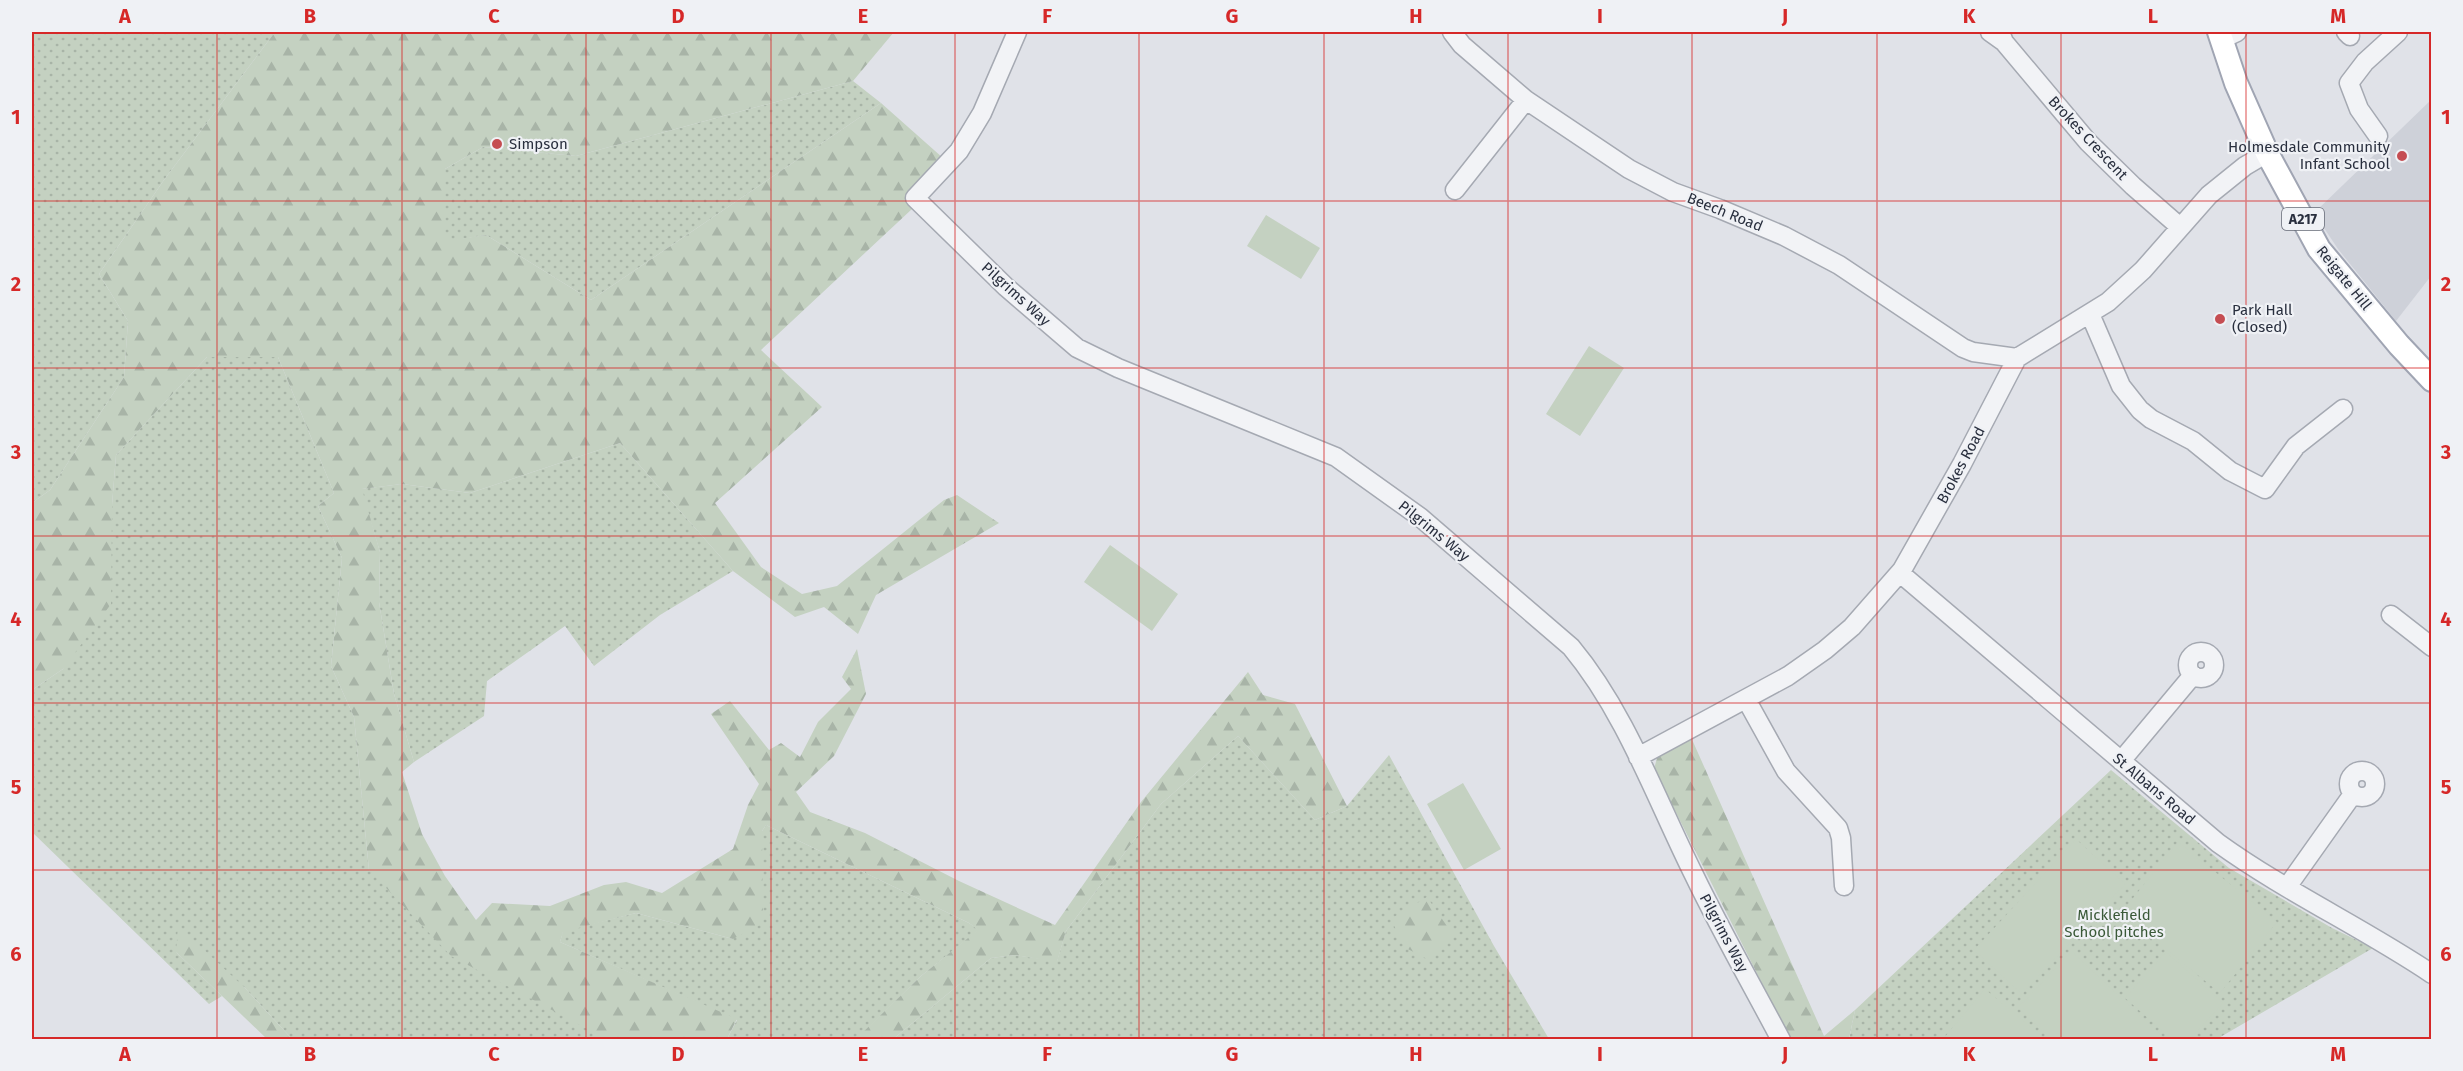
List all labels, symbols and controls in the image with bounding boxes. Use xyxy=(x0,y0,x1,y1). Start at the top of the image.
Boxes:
text: A xyxy=(118,4,132,28)
text: B xyxy=(304,4,316,28)
text: C xyxy=(488,4,500,28)
text: D xyxy=(671,4,685,28)
text: E xyxy=(858,4,868,28)
text: F xyxy=(1042,4,1052,28)
text: G xyxy=(1226,4,1238,28)
text: H xyxy=(1409,4,1423,28)
text: I xyxy=(1597,4,1603,28)
text: J xyxy=(1781,4,1788,28)
text: K xyxy=(1963,4,1976,28)
text: L xyxy=(2148,4,2158,28)
text: M xyxy=(2330,4,2346,28)
street label: Brokes Crescent xyxy=(2045,92,2132,184)
text: 1 xyxy=(11,105,21,129)
text: 1 xyxy=(2441,105,2451,129)
place label: Simpson xyxy=(509,135,568,153)
marker: Simpson xyxy=(490,137,504,151)
place label: Holmesdale Community Infant School xyxy=(2228,138,2391,173)
marker: Holmesdale Community Infant School xyxy=(2395,149,2409,163)
street label: Beech Road xyxy=(1685,189,1765,235)
road number: A217 xyxy=(2282,208,2324,230)
street label: Reigate Hill xyxy=(2313,242,2376,314)
street label: Pilgrims Way xyxy=(978,258,1055,330)
text: 2 xyxy=(11,272,21,296)
text: 2 xyxy=(2441,272,2451,296)
place label: Park Hall (Closed) xyxy=(2232,301,2293,336)
marker: Park Hall (Closed) xyxy=(2213,312,2227,326)
street label: Brokes Road xyxy=(1933,423,1989,507)
text: 3 xyxy=(10,440,21,464)
text: 3 xyxy=(2440,440,2451,464)
street label: Pilgrims Way xyxy=(1395,497,1474,566)
text: 4 xyxy=(10,607,22,631)
text: 4 xyxy=(2440,607,2452,631)
street label: St Albans Road xyxy=(2109,749,2199,829)
text: 5 xyxy=(11,775,22,799)
text: 5 xyxy=(2441,775,2452,799)
street label: Pilgrims Way xyxy=(1696,891,1752,976)
park label: Micklefield School pitches xyxy=(2064,906,2164,941)
text: 6 xyxy=(10,942,22,966)
text: 6 xyxy=(2440,942,2452,966)
text: A xyxy=(118,1042,132,1066)
text: B xyxy=(304,1042,316,1066)
text: C xyxy=(488,1042,500,1066)
text: D xyxy=(671,1042,685,1066)
text: E xyxy=(858,1042,868,1066)
text: F xyxy=(1042,1042,1052,1066)
text: G xyxy=(1226,1042,1238,1066)
text: H xyxy=(1409,1042,1423,1066)
text: I xyxy=(1597,1042,1603,1066)
text: J xyxy=(1781,1042,1788,1066)
text: K xyxy=(1963,1042,1976,1066)
text: L xyxy=(2148,1042,2158,1066)
text: M xyxy=(2330,1042,2346,1066)

